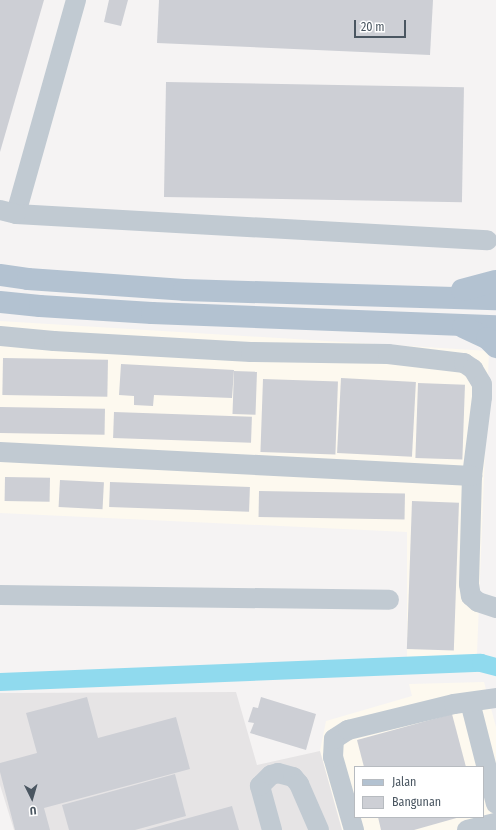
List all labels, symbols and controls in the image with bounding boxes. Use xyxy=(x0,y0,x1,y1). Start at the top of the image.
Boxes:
scale bar xyxy=(356,12,408,38)
text: 20 m xyxy=(361,20,385,34)
legend xyxy=(354,766,484,818)
text: Jalan xyxy=(392,775,416,789)
north arrow xyxy=(12,778,52,818)
text: Bangunan xyxy=(392,795,441,809)
text: U xyxy=(29,804,37,817)

